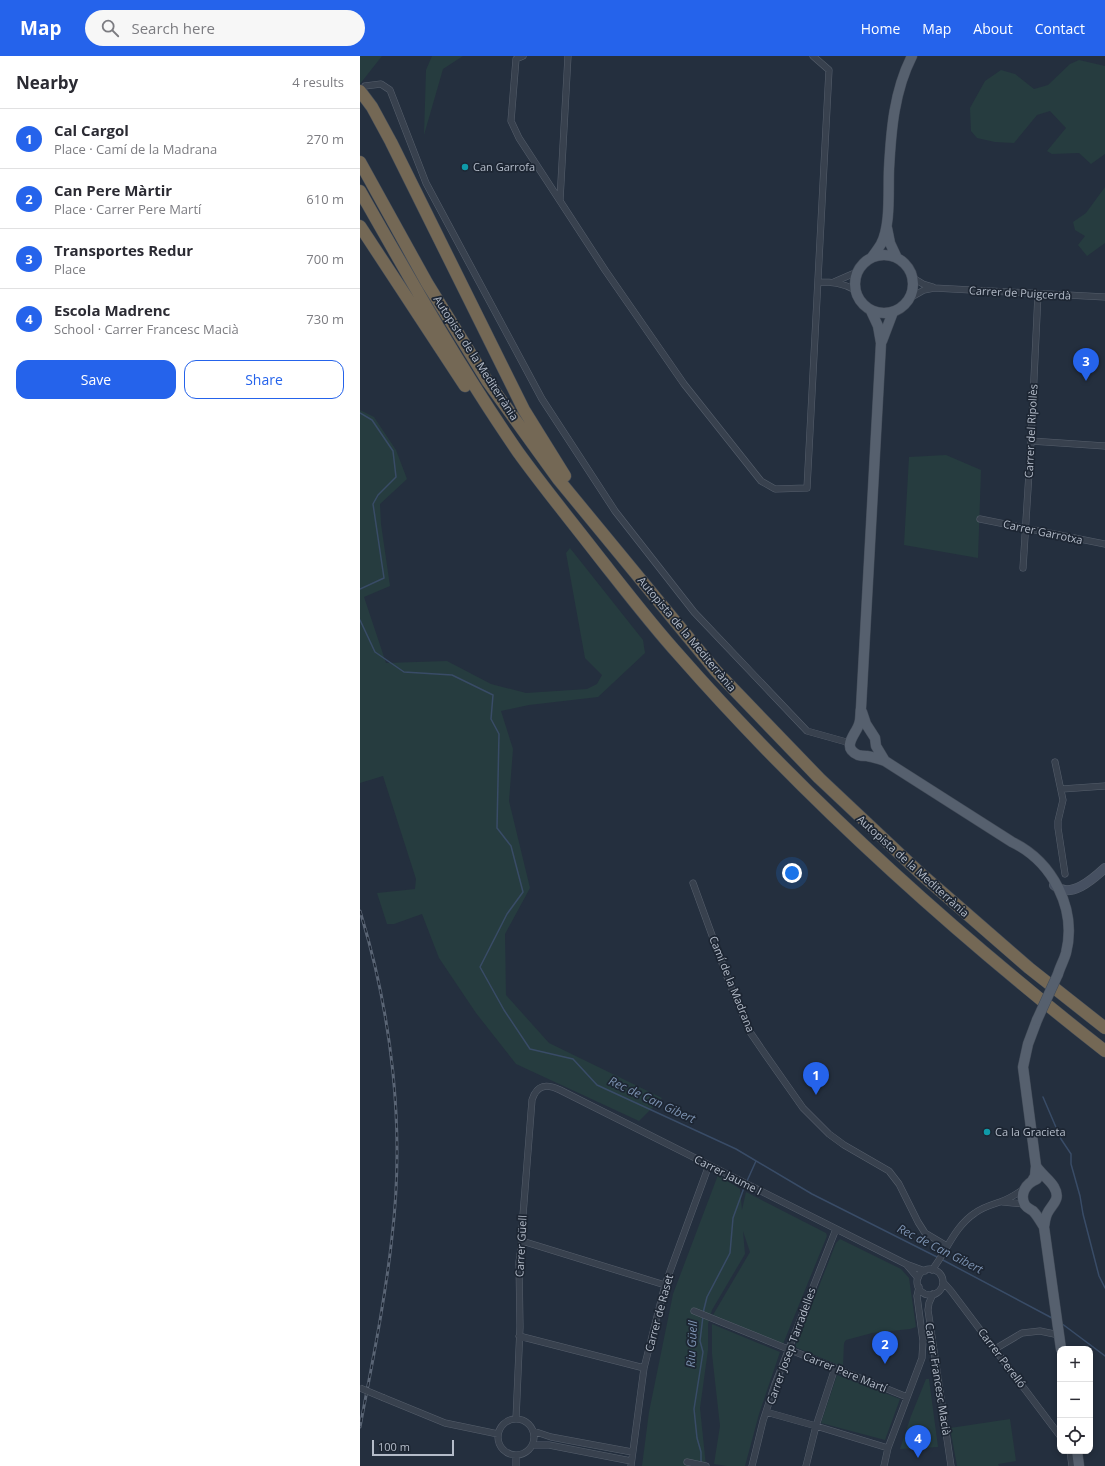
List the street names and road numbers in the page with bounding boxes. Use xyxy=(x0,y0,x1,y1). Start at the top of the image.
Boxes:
street label: Carrer de Puigcerdà xyxy=(969,282,1071,303)
street label: Autopista de la Mediterrània xyxy=(430,292,522,423)
street label: Carrer del Ripollès xyxy=(1021,384,1040,478)
street label: Carrer Garrotxa xyxy=(1002,516,1084,547)
street label: Autopista de la Mediterrània xyxy=(635,573,740,694)
street label: Autopista de la Mediterrània xyxy=(854,811,973,920)
street label: Camí de la Madrana xyxy=(706,933,759,1034)
street label: Carrer Jaume I xyxy=(692,1151,764,1198)
street label: Carrer Güell xyxy=(511,1215,530,1277)
street label: Carrer de Raset xyxy=(641,1272,676,1353)
street label: Carrer Josep Tarradelles xyxy=(762,1285,819,1406)
street label: Carrer Francesc Macià xyxy=(922,1322,955,1436)
street label: Carrer Perelló xyxy=(975,1325,1030,1391)
street label: Carrer Pere Martí xyxy=(801,1348,889,1395)

